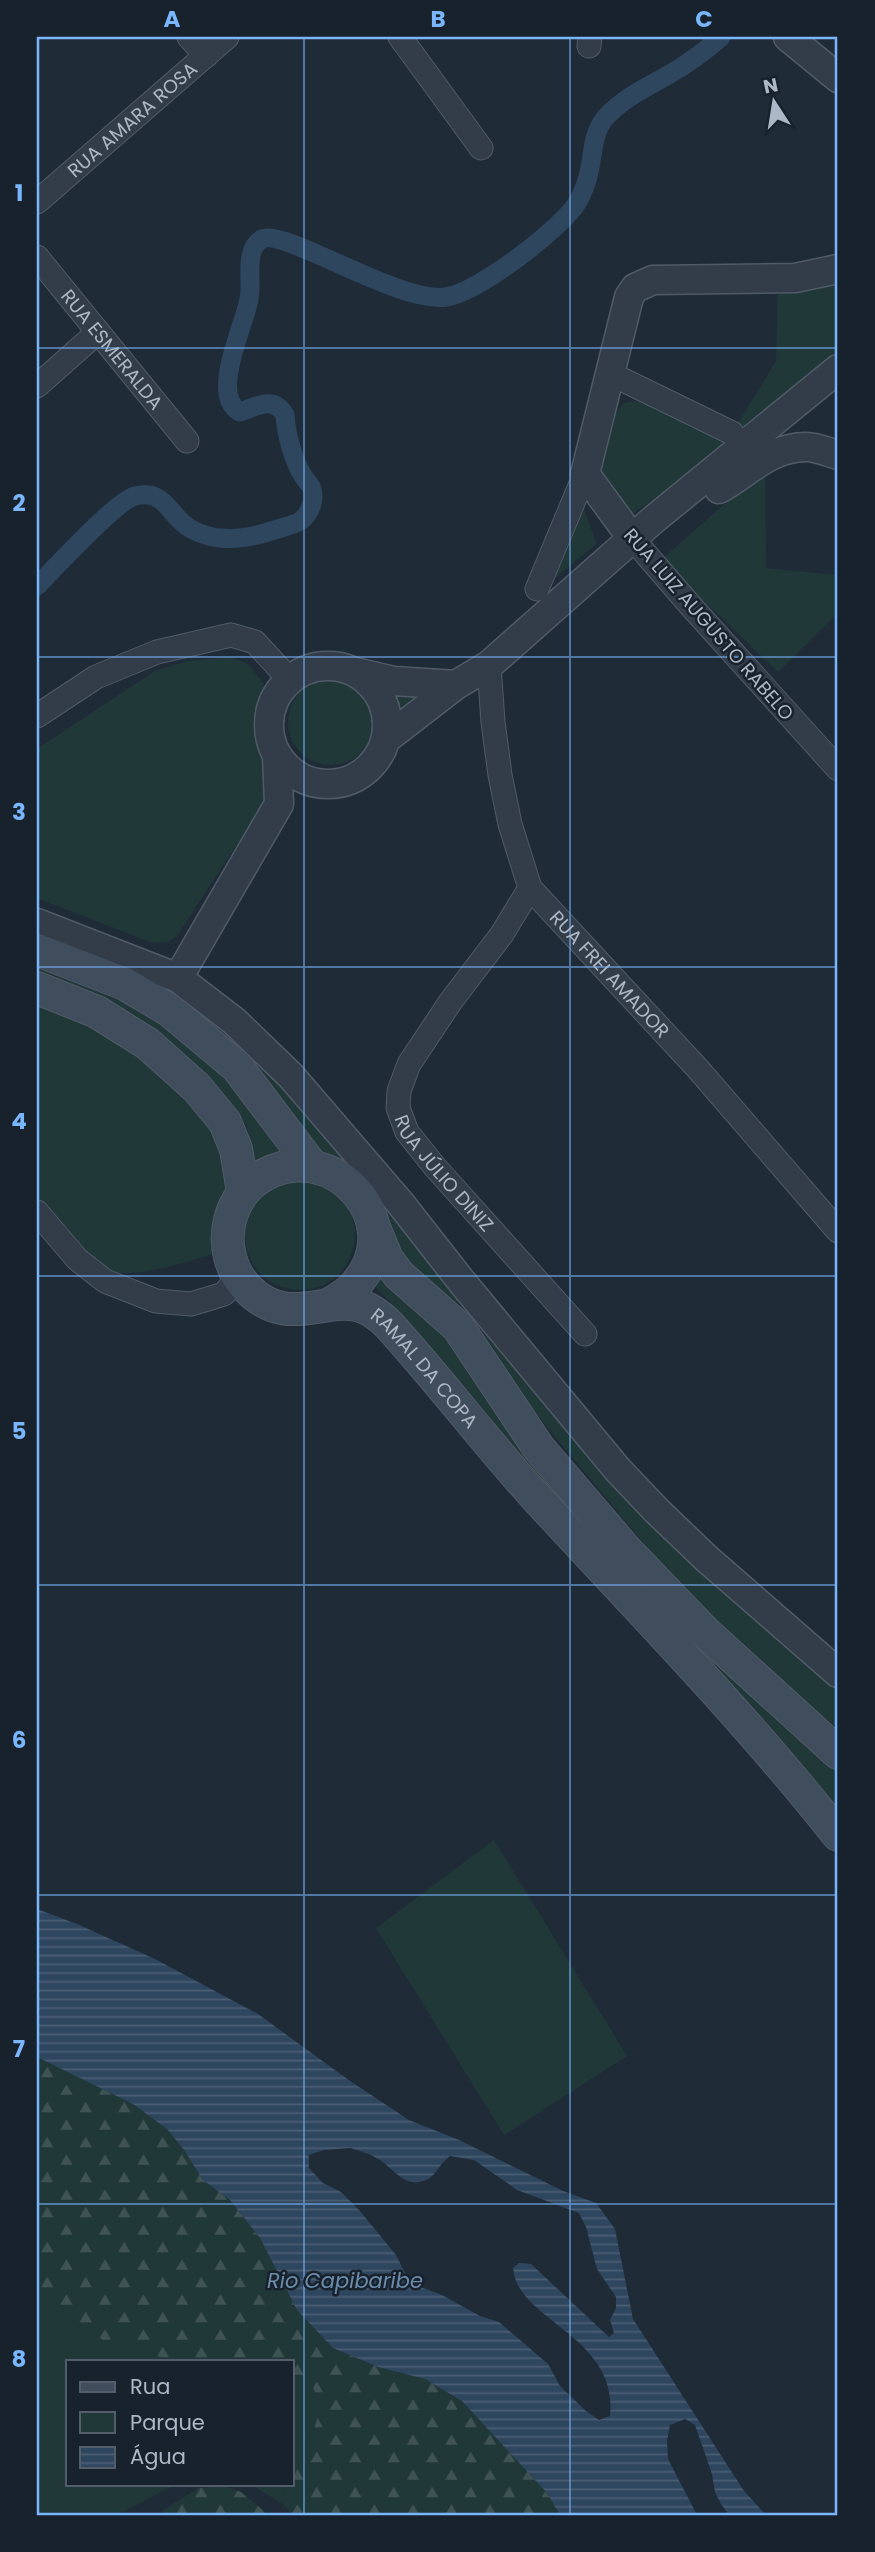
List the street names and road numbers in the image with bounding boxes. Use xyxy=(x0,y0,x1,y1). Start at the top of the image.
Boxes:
street label: RUA AMARA ROSA xyxy=(62,56,203,184)
street label: RUA ESMERALDA xyxy=(55,284,169,416)
street label: RUA LUIZ AUGUSTO RABELO xyxy=(617,522,800,726)
street label: RUA FREI AMADOR xyxy=(543,905,675,1044)
street label: RUA JÚLIO DINIZ xyxy=(388,1111,500,1238)
street label: RAMAL DA COPA xyxy=(365,1302,484,1434)

